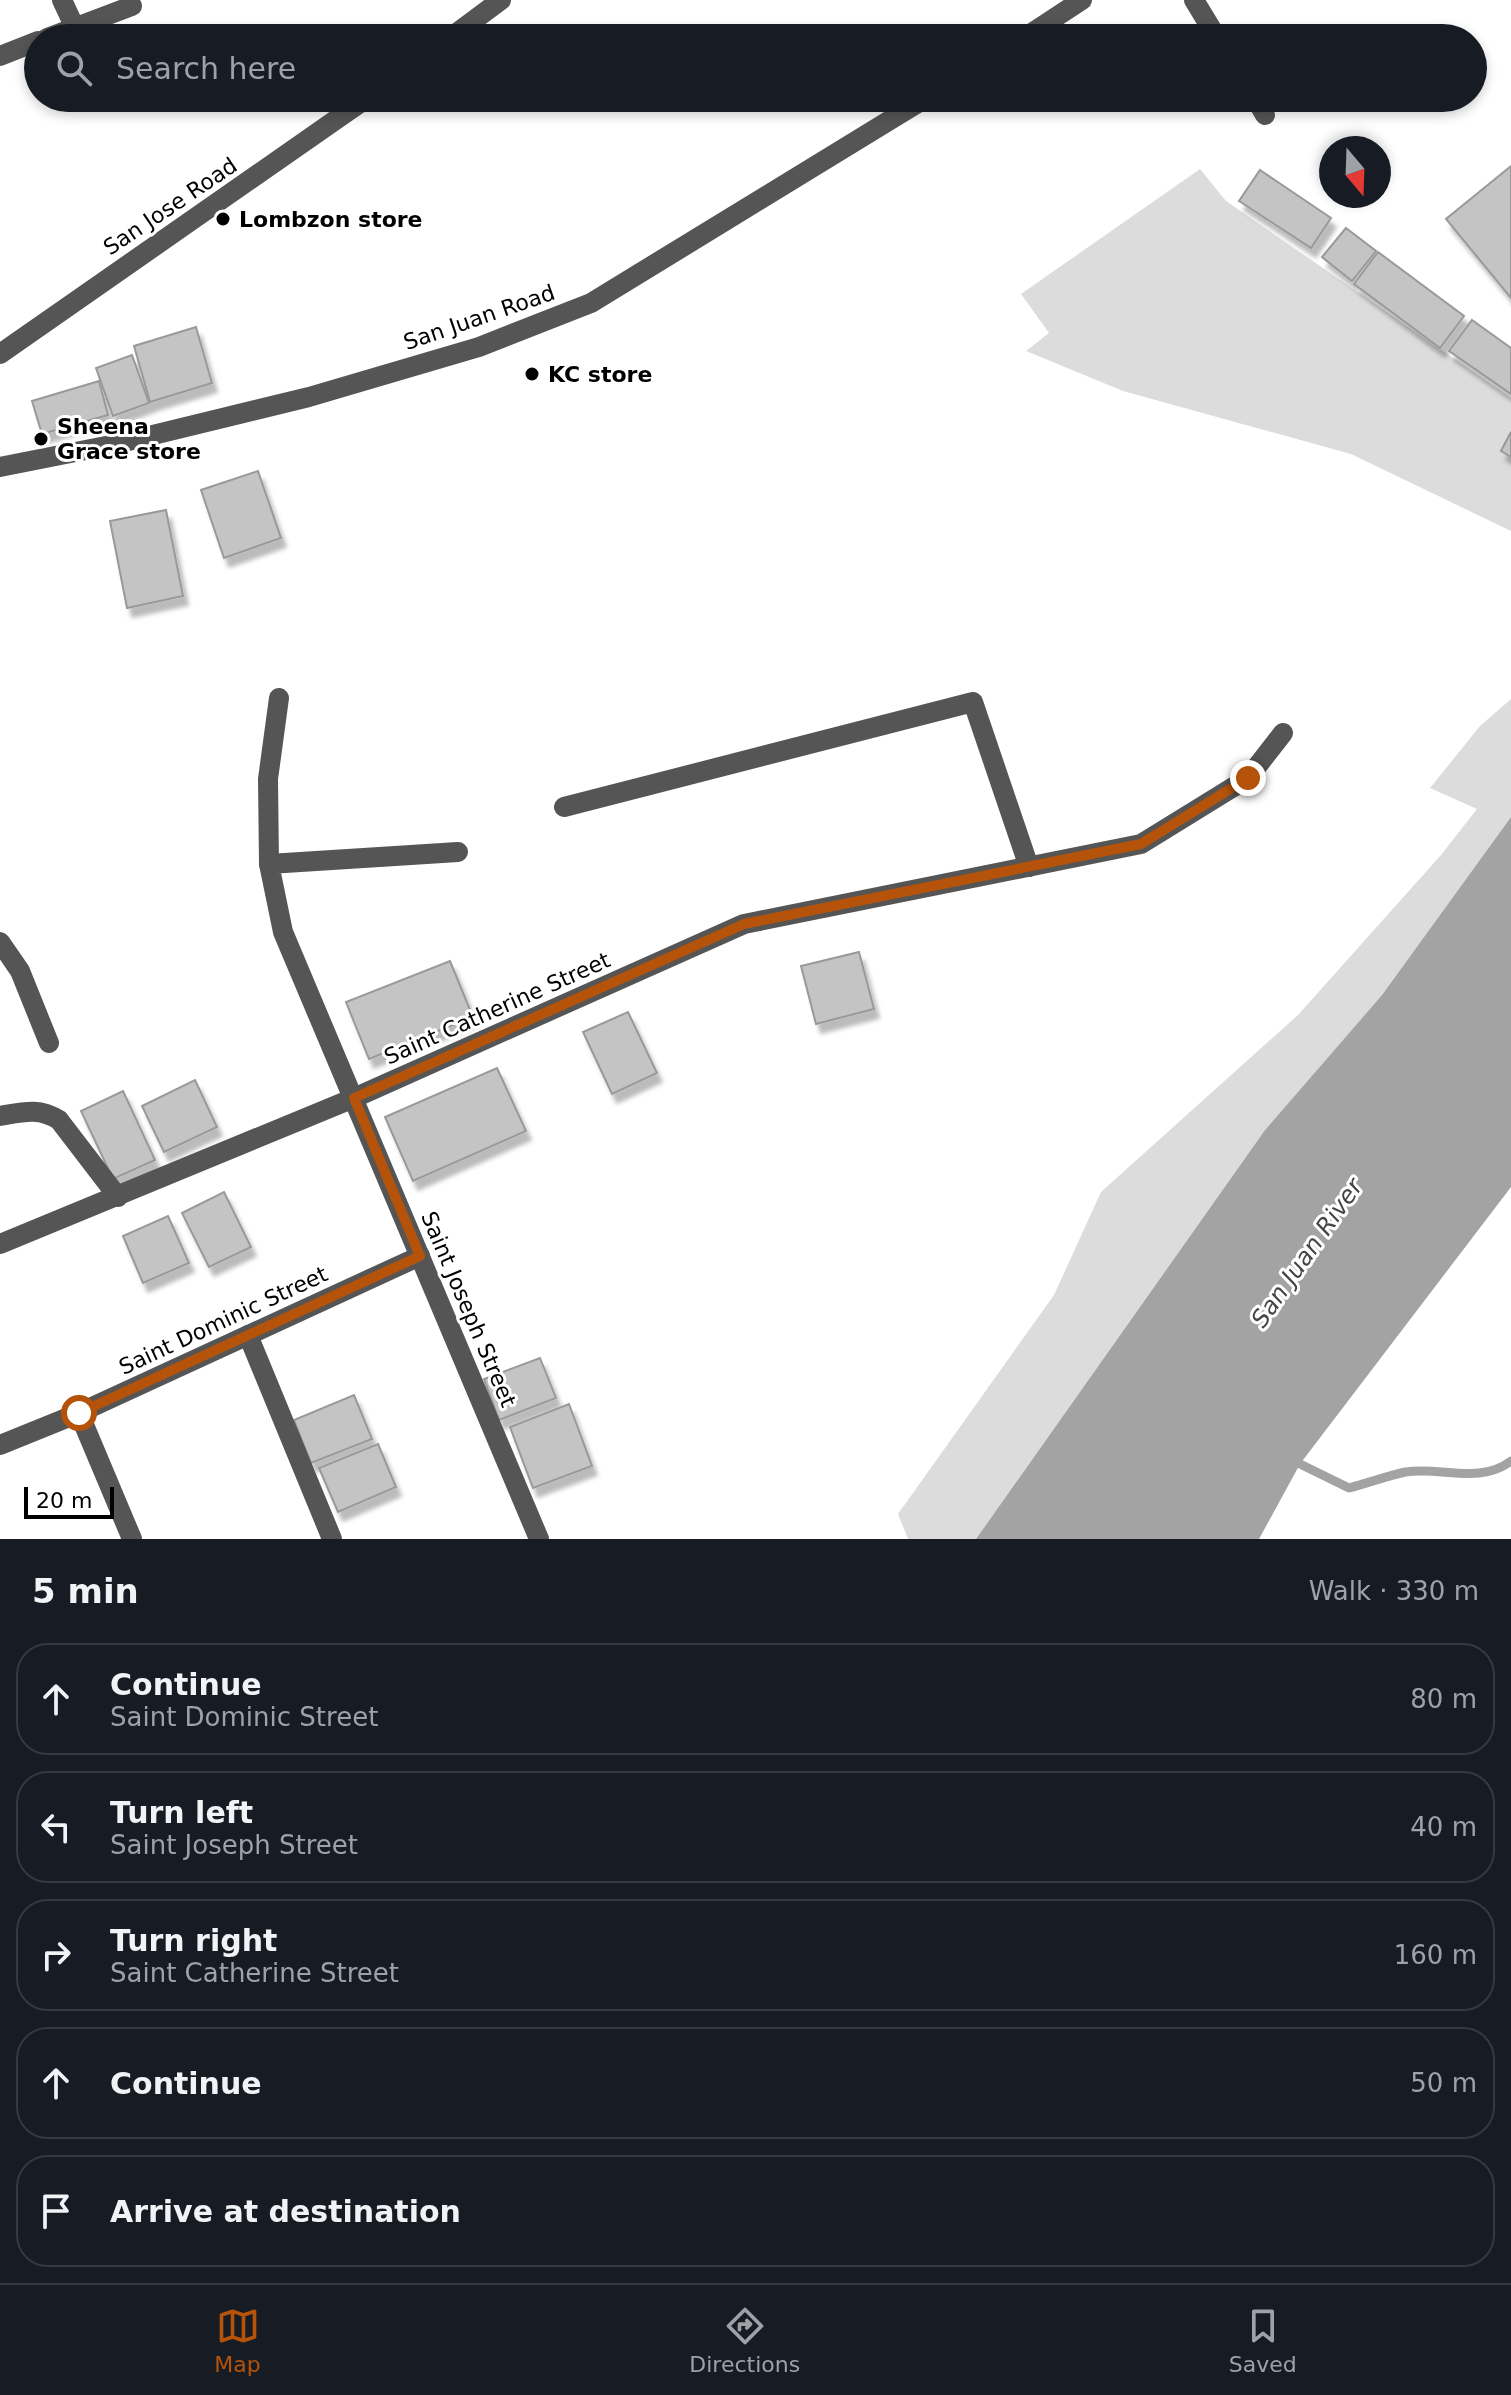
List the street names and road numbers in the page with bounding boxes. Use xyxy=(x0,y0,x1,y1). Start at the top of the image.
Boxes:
street label: San Jose Road xyxy=(99,153,242,260)
street label: San Juan Road xyxy=(400,280,558,355)
street label: Saint Catherine Street xyxy=(380,947,614,1070)
street label: Saint Joseph Street xyxy=(416,1208,521,1411)
street label: Saint Dominic Street xyxy=(115,1261,332,1380)

